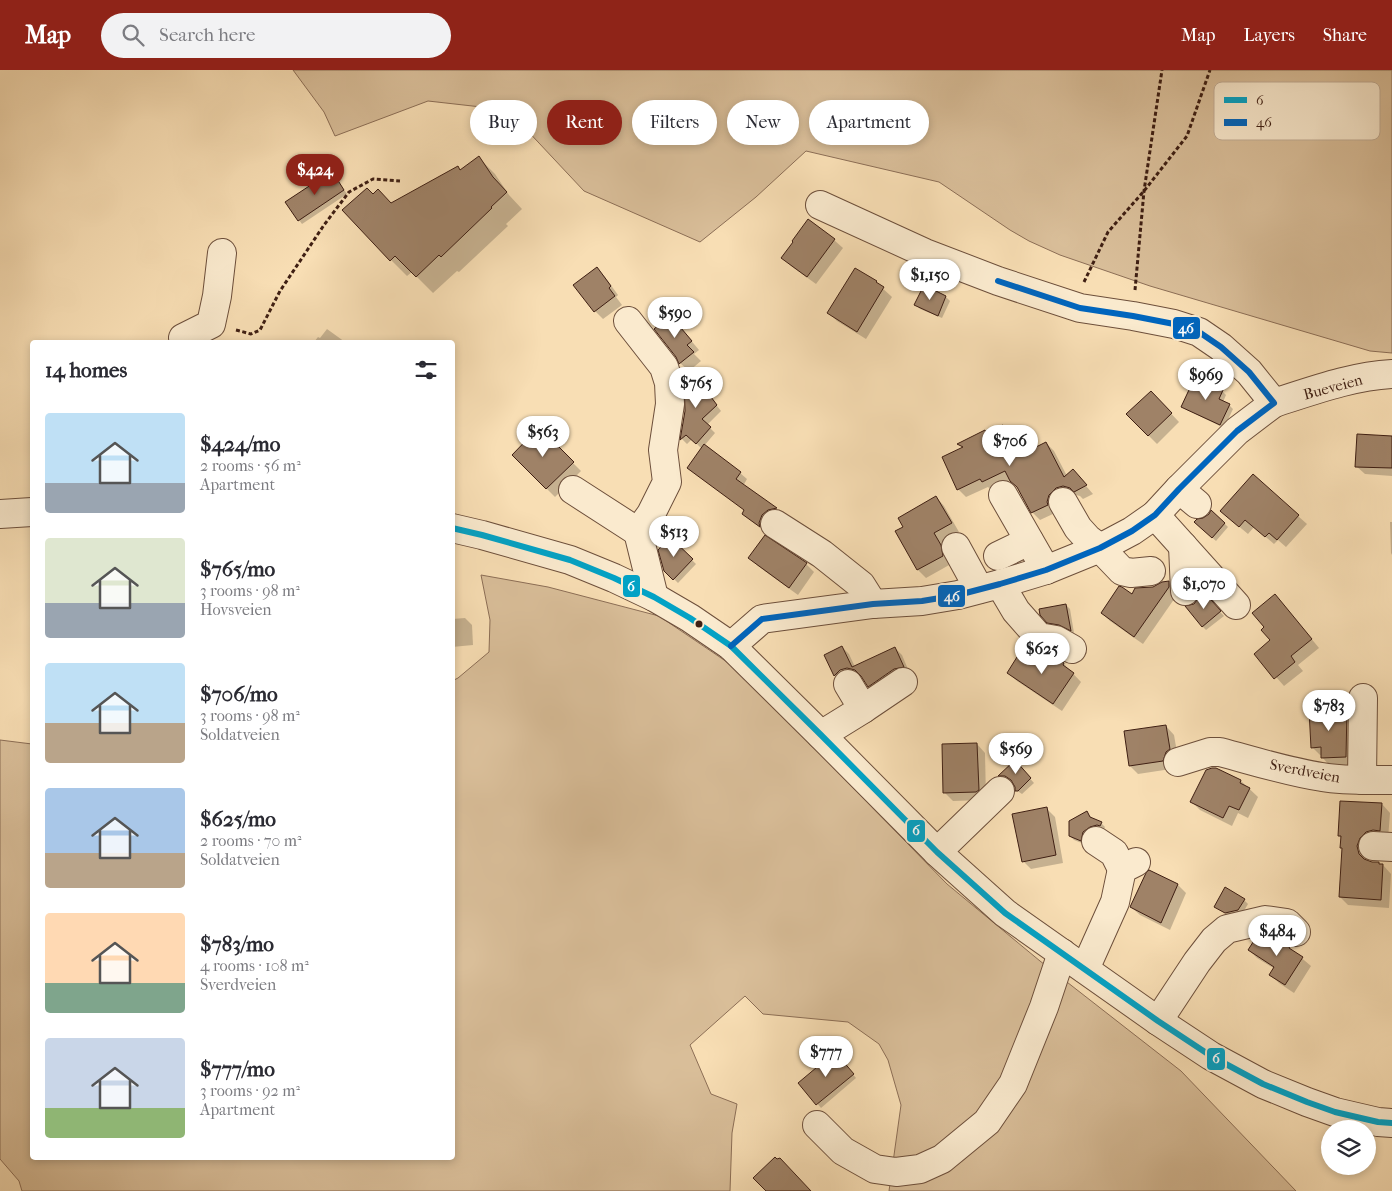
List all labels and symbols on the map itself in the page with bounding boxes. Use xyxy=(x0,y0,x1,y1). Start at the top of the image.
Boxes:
legend xyxy=(1214,82,1380,140)
text: 6 xyxy=(1256,92,1264,109)
text: 46 xyxy=(1256,114,1272,131)
pin: $424 xyxy=(285,154,345,196)
pin: $1,150 xyxy=(889,258,971,301)
pin: $590 xyxy=(645,296,705,339)
line badge: 46 xyxy=(1172,316,1201,340)
text: 46 xyxy=(1177,320,1194,337)
pin: $969 xyxy=(1176,358,1236,401)
pin: $765 xyxy=(666,366,726,409)
street label: Bueveien xyxy=(1301,370,1365,404)
pin: $563 xyxy=(513,416,573,458)
pin: $706 xyxy=(980,424,1040,467)
pin: $513 xyxy=(644,516,704,558)
pin: $1,070 xyxy=(1163,568,1245,610)
line badge: 6 xyxy=(622,574,641,598)
text: 6 xyxy=(627,578,635,595)
line badge: 46 xyxy=(937,584,966,608)
text: 46 xyxy=(943,588,960,605)
unlabelled marker xyxy=(694,619,704,629)
pin: $625 xyxy=(1012,632,1072,675)
pin: $783 xyxy=(1299,690,1359,732)
pin: $569 xyxy=(986,732,1046,775)
street label: Sverdveien xyxy=(1268,755,1342,787)
line badge: 6 xyxy=(906,819,926,843)
text: 6 xyxy=(912,822,920,839)
pin: $484 xyxy=(1247,914,1307,957)
pin: $777 xyxy=(796,1036,856,1078)
line badge: 6 xyxy=(1206,1047,1226,1071)
text: 6 xyxy=(1212,1050,1220,1067)

